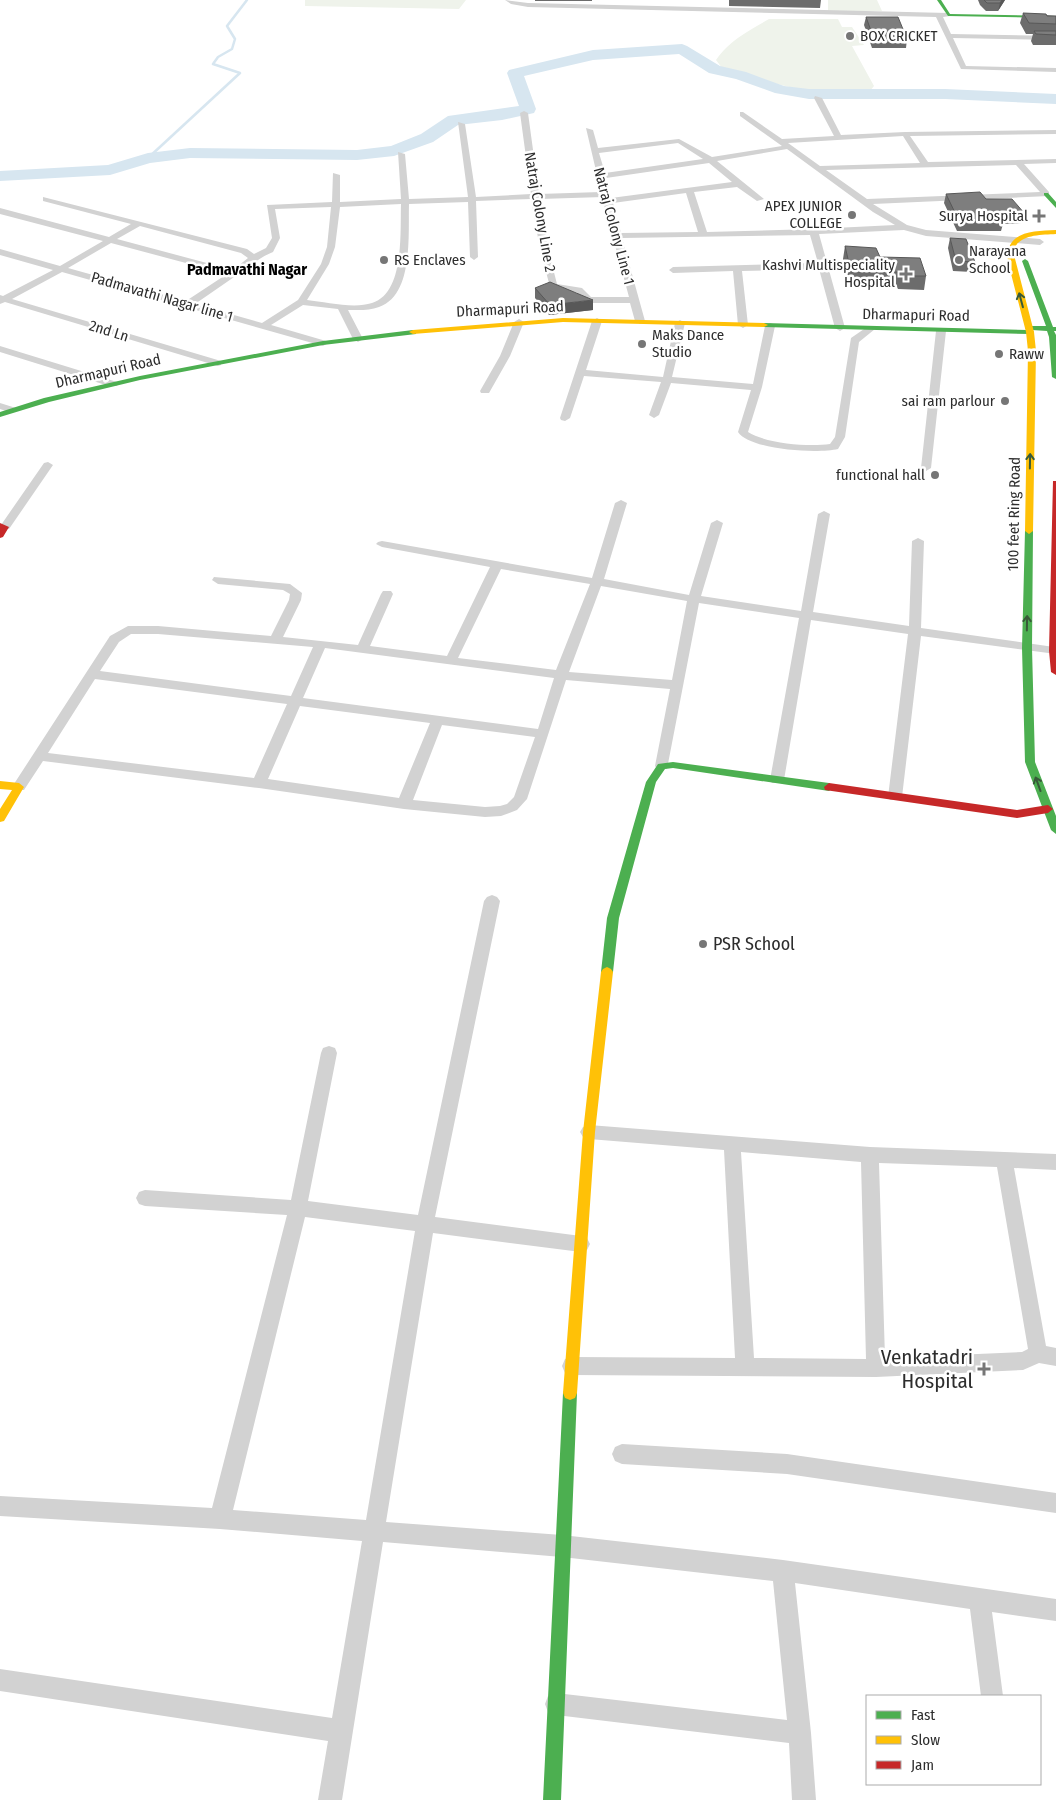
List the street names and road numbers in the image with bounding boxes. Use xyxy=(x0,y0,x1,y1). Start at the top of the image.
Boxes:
street label: Natraj Colony Line 2 xyxy=(521,151,559,274)
street label: Natraj Colony Line 1 xyxy=(590,165,638,287)
street label: Padmavathi Nagar line 1 xyxy=(89,268,235,326)
street label: Dharmapuri Road xyxy=(456,297,564,321)
street label: Dharmapuri Road xyxy=(862,305,970,325)
street label: 2nd Ln xyxy=(87,316,131,346)
street label: Dharmapuri Road xyxy=(54,350,162,392)
street label: 100 feet Ring Road xyxy=(1004,457,1024,571)

